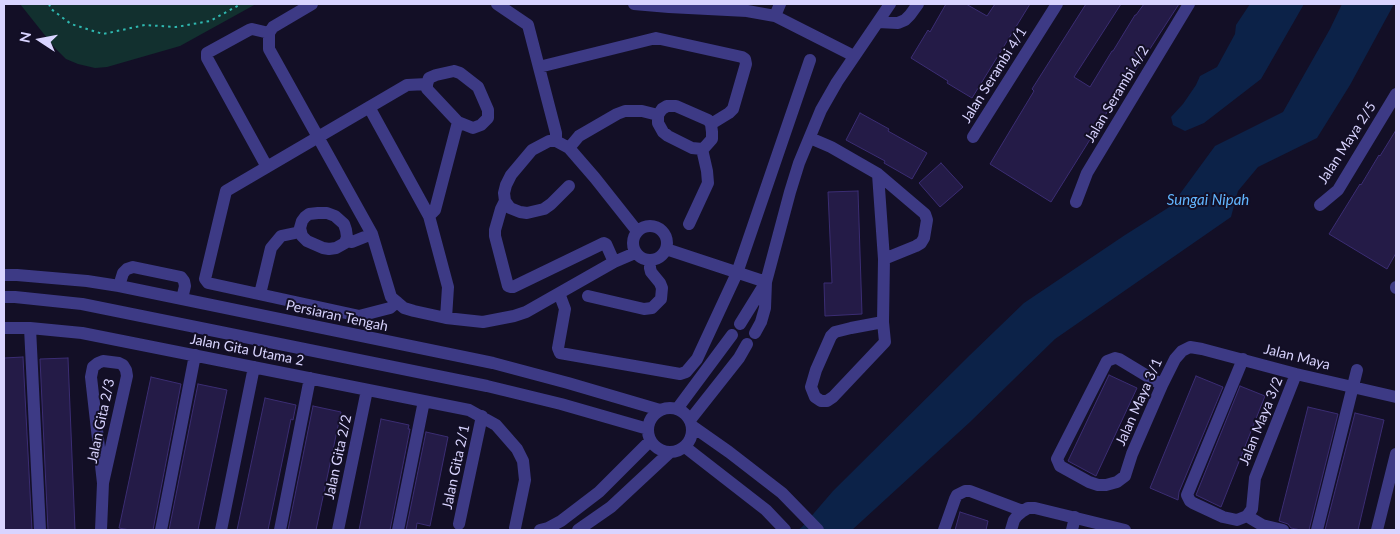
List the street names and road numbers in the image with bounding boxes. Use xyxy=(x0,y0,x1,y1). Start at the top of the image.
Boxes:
street label: Jalan Serambi 4/1 xyxy=(958,24,1030,126)
street label: Jalan Serambi 4/2 xyxy=(1081,43,1153,145)
street label: Jalan Maya 2/5 xyxy=(1314,99,1380,187)
street label: Persiaran Tengah xyxy=(284,297,390,335)
street label: Jalan Gita Utama 2 xyxy=(189,331,305,369)
street label: Jalan Maya xyxy=(1262,341,1332,373)
street label: Jalan Maya 3/1 xyxy=(1112,356,1166,448)
street label: Jalan Maya 3/2 xyxy=(1236,374,1286,468)
street label: Jalan Gita 2/3 xyxy=(84,377,118,465)
street label: Jalan Gita 2/2 xyxy=(321,413,355,501)
street label: Jalan Gita 2/1 xyxy=(439,423,473,511)

